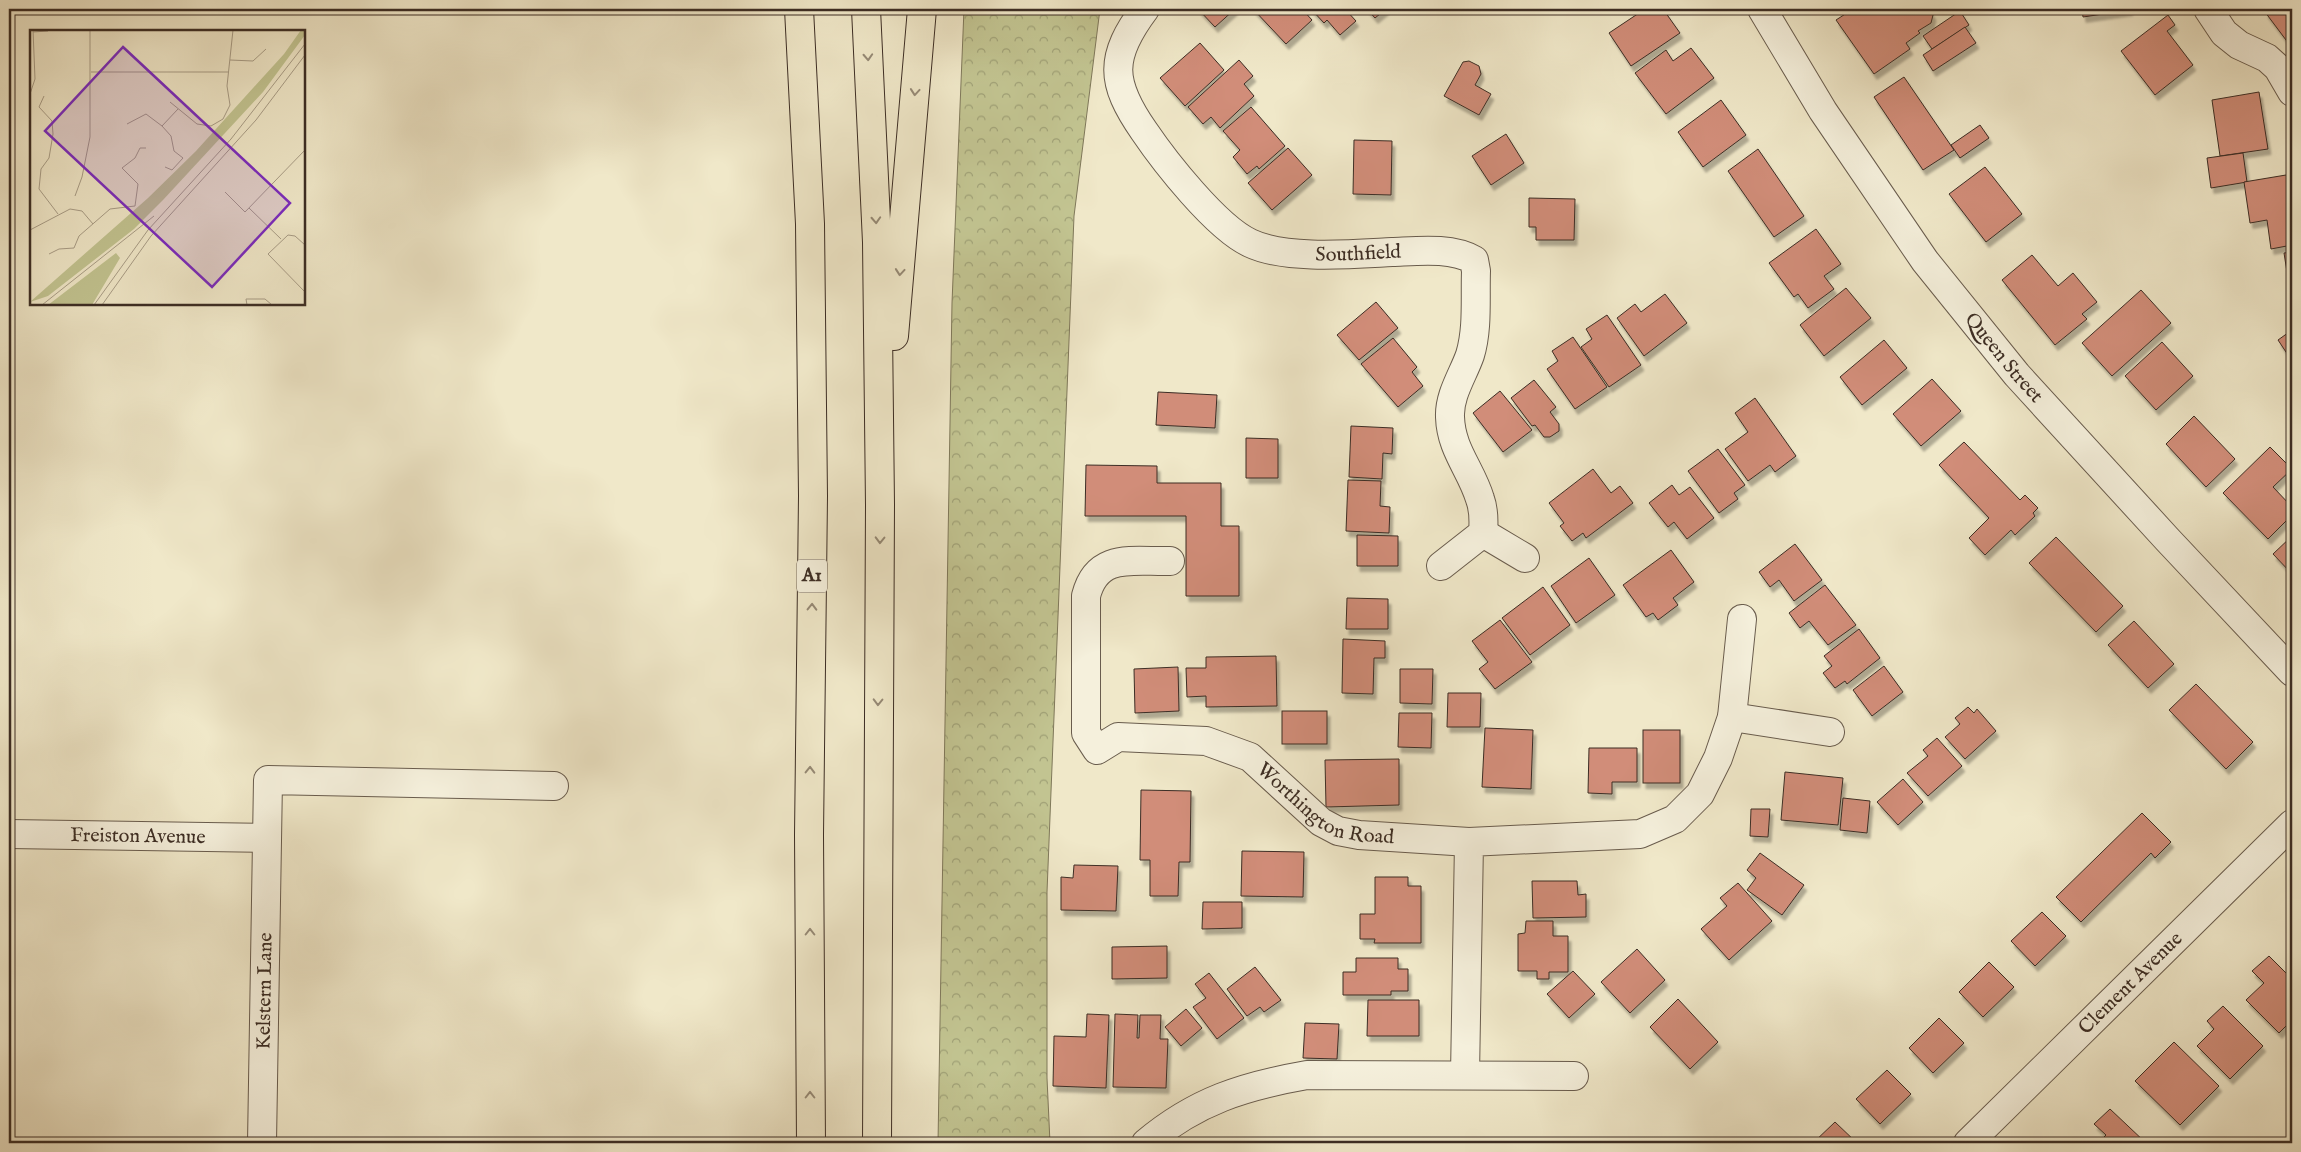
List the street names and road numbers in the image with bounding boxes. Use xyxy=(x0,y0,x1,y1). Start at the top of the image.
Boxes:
street label: Southfield xyxy=(1315,239,1402,267)
street label: Queen Street xyxy=(1959,307,2049,408)
road number: A1 xyxy=(797,560,827,592)
street label: Worthington Road xyxy=(1252,757,1395,850)
street label: Freiston Avenue xyxy=(70,822,206,850)
street label: Clement Avenue xyxy=(2073,926,2188,1040)
street label: Kelstern Lane xyxy=(251,932,278,1050)

